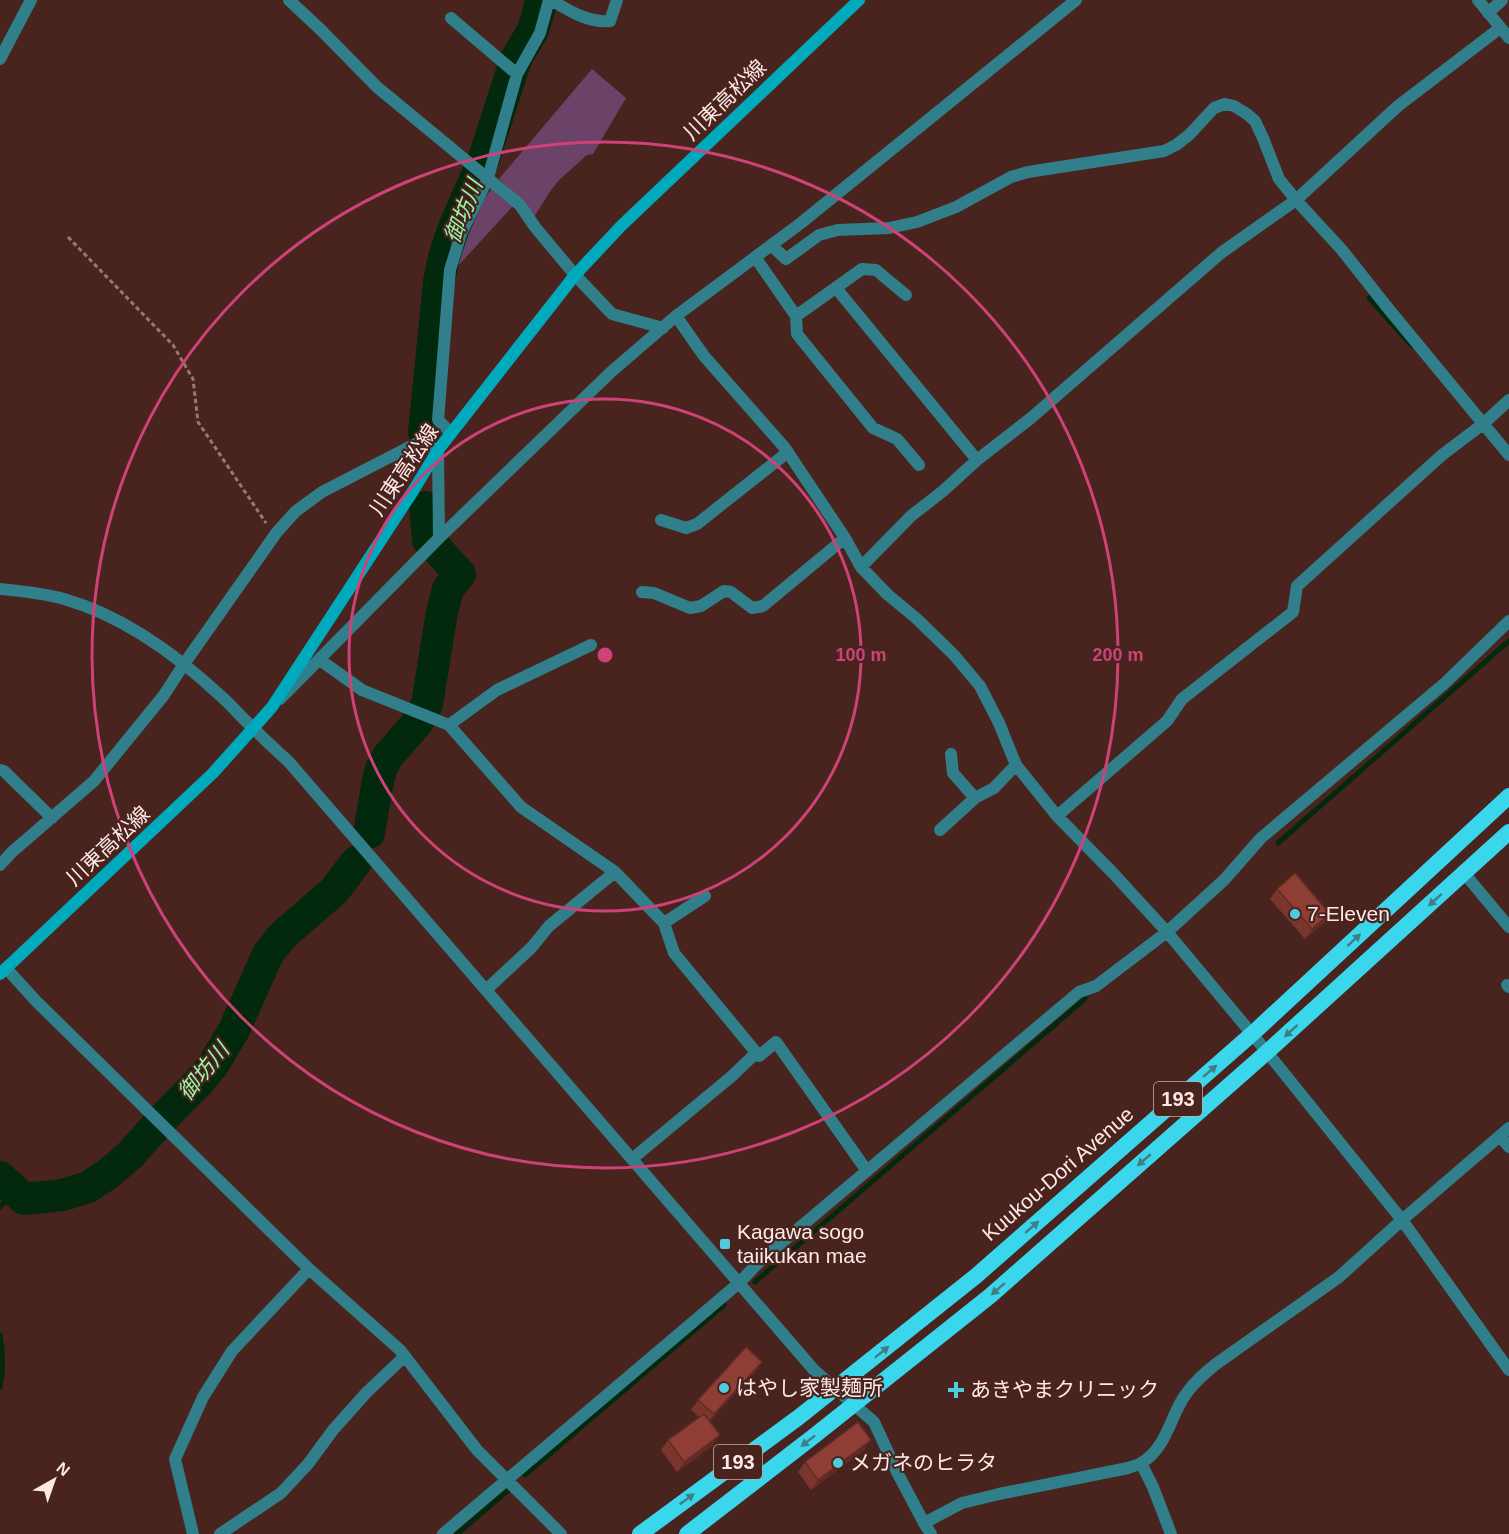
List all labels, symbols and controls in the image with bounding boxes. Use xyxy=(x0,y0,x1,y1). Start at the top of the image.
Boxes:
street label: 川東高松線 xyxy=(679,55,770,144)
water label: 御坊川 xyxy=(440,174,488,246)
street label: 川東高松線 xyxy=(365,420,442,520)
centre of rings xyxy=(595,645,615,665)
text: 100 m xyxy=(835,645,887,665)
text: 200 m xyxy=(1092,645,1144,665)
street label: 川東高松線 xyxy=(61,801,154,890)
one-way arrow xyxy=(1427,893,1442,907)
place label: 7-Eleven xyxy=(1307,902,1390,925)
marker: 7-Eleven xyxy=(1288,907,1302,921)
one-way arrow xyxy=(1346,934,1361,947)
one-way arrow xyxy=(1283,1024,1298,1038)
water label: 御坊川 xyxy=(173,1036,235,1105)
one-way arrow xyxy=(1202,1065,1217,1078)
road number: 193 xyxy=(1154,1082,1202,1116)
street label: Kuukou-Dori Avenue xyxy=(978,1102,1138,1245)
one-way arrow xyxy=(1137,1153,1152,1167)
place label: Kagawa sogo taiikukan mae xyxy=(737,1220,867,1267)
one-way arrow xyxy=(1024,1221,1040,1234)
marker: Kagawa sogo taiikukan mae xyxy=(718,1237,732,1251)
one-way arrow xyxy=(991,1282,1006,1295)
one-way arrow xyxy=(874,1346,889,1359)
place label: はやし家製麺所 xyxy=(736,1376,883,1399)
place label: あきやまクリニック xyxy=(970,1378,1159,1401)
marker: はやし家製麺所 xyxy=(717,1381,731,1395)
marker: あきやまクリニック xyxy=(947,1381,965,1399)
one-way arrow xyxy=(801,1435,817,1447)
road number: 193 xyxy=(714,1445,762,1479)
north arrow xyxy=(24,1450,84,1510)
place label: メガネのヒラタ xyxy=(850,1451,997,1474)
marker: メガネのヒラタ xyxy=(831,1456,845,1470)
text: N xyxy=(53,1459,73,1479)
one-way arrow xyxy=(679,1494,694,1506)

